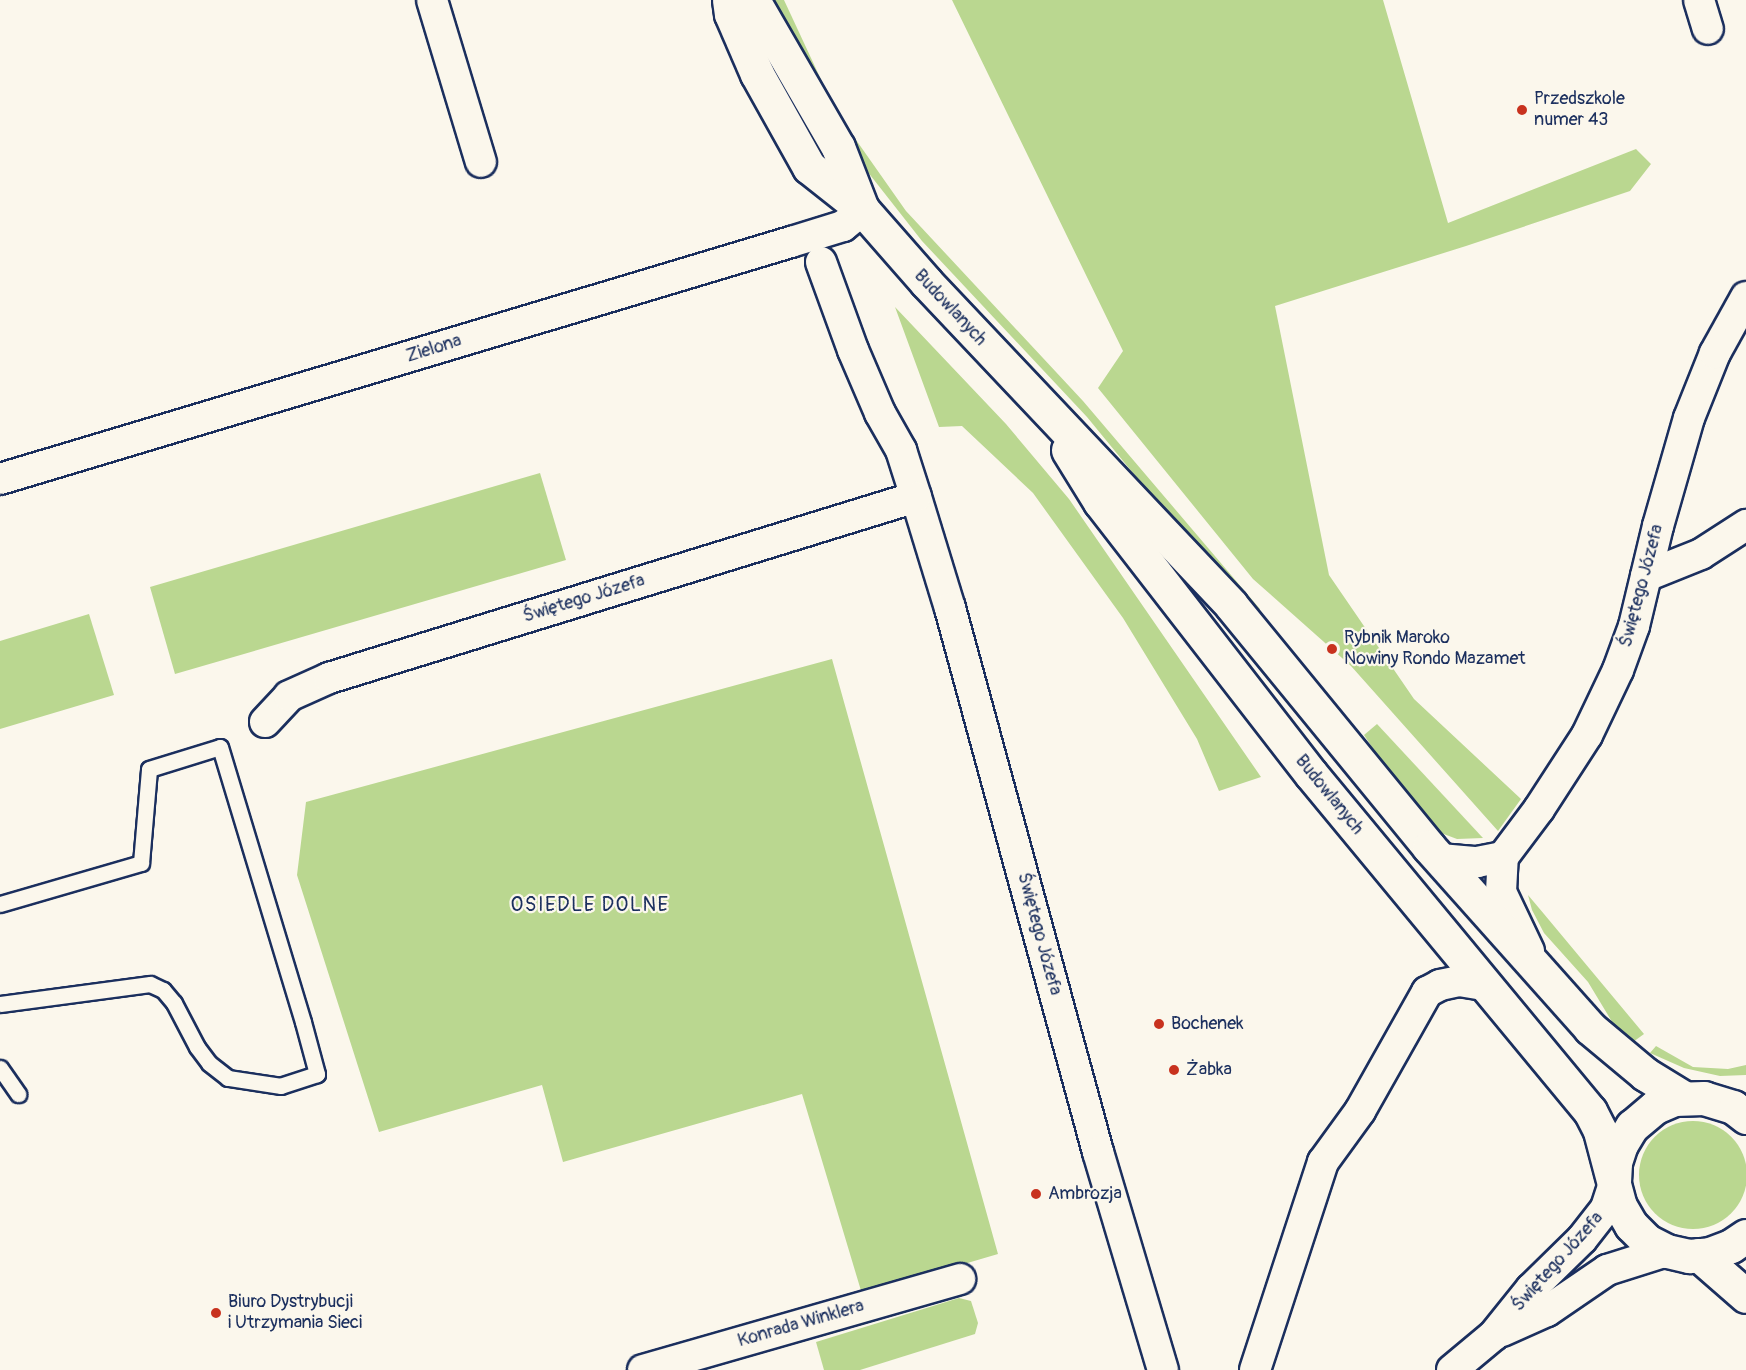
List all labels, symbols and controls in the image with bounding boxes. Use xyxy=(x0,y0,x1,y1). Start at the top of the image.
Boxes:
place label: Przedszkole numer 43 xyxy=(1534,89,1625,132)
marker: Przedszkole numer 43 xyxy=(1515,103,1529,117)
street label: Budowlanych xyxy=(909,265,991,351)
street label: Zielona xyxy=(404,330,464,368)
street label: Świętego Józefa xyxy=(1615,522,1669,650)
street label: Świętego Józefa xyxy=(521,570,647,628)
place label: Rybnik Maroko Nowiny Rondo Mazamet xyxy=(1344,628,1526,670)
marker: Rybnik Maroko Nowiny Rondo Mazamet xyxy=(1325,642,1339,656)
street label: Budowlanych xyxy=(1290,751,1368,839)
street label: Świętego Józefa xyxy=(1012,870,1066,998)
district label: OSIEDLE DOLNE xyxy=(511,892,669,916)
place label: Bochenek xyxy=(1171,1013,1244,1035)
marker: Bochenek xyxy=(1152,1017,1166,1031)
place label: Żabka xyxy=(1186,1059,1232,1081)
marker: Żabka xyxy=(1167,1063,1181,1077)
place label: Ambrozja xyxy=(1048,1183,1122,1205)
marker: Ambrozja xyxy=(1029,1187,1043,1201)
street label: Świętego Józefa xyxy=(1508,1208,1608,1316)
place label: Biuro Dystrybucji i Utrzymania Sieci xyxy=(228,1292,362,1334)
street label: Konrada Winklera xyxy=(735,1296,867,1352)
marker: Biuro Dystrybucji i Utrzymania Sieci xyxy=(209,1306,223,1320)

